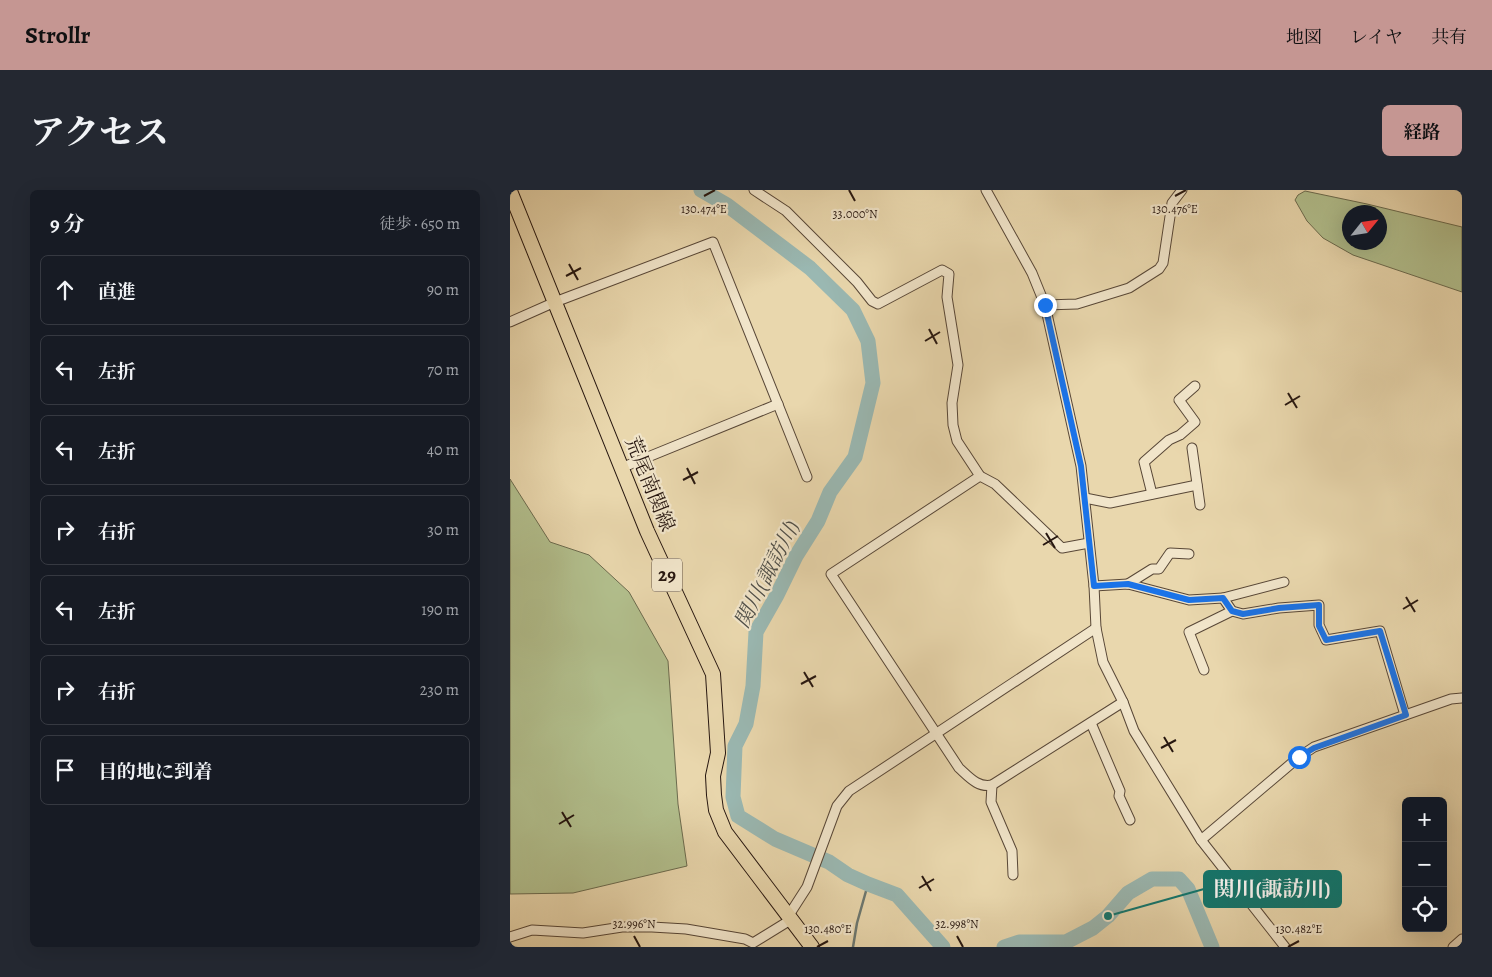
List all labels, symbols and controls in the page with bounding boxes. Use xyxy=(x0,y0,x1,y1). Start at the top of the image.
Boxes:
text: Strollr xyxy=(25,19,90,51)
text: 地図 xyxy=(1286,25,1322,49)
text: レイヤ xyxy=(1350,25,1403,49)
text: 共有 xyxy=(1431,25,1467,49)
button: 経路 xyxy=(1382,105,1462,156)
text: アクセス xyxy=(30,108,169,156)
text: 130.474°E xyxy=(681,201,727,217)
text: 130.476°E xyxy=(1152,201,1198,217)
north arrow xyxy=(1342,205,1387,250)
text: 33.000°N xyxy=(832,206,878,222)
text: 9 分 xyxy=(50,210,84,238)
text: 徒歩 · 650 m xyxy=(379,213,460,235)
icon: ahead xyxy=(51,276,79,304)
text: 直進 xyxy=(98,279,136,305)
text: 90 m xyxy=(427,279,459,301)
route end xyxy=(1034,294,1057,317)
icon: left xyxy=(51,356,79,384)
text: 左折 xyxy=(98,359,136,385)
text: 70 m xyxy=(427,359,459,381)
street label: 荒尾南関線 xyxy=(619,433,681,535)
icon: left xyxy=(51,436,79,464)
text: 左折 xyxy=(98,439,136,465)
text: 40 m xyxy=(427,439,459,461)
water label: 関川(諏訪川) xyxy=(728,515,806,633)
icon: right xyxy=(51,516,79,544)
text: 右折 xyxy=(98,519,136,545)
text: 30 m xyxy=(427,519,459,541)
road number: 29 xyxy=(652,558,682,592)
icon: left xyxy=(51,596,79,624)
text: 左折 xyxy=(98,599,136,625)
text: 190 m xyxy=(421,599,459,621)
icon: right xyxy=(51,676,79,704)
text: 右折 xyxy=(98,679,136,705)
text: 230 m xyxy=(420,679,459,701)
route start xyxy=(1288,746,1311,769)
icon: arrive xyxy=(51,756,79,784)
text: 目的地に到着 xyxy=(98,759,212,785)
map controls xyxy=(1402,797,1447,932)
button: + xyxy=(1402,797,1447,842)
button: − xyxy=(1402,842,1447,887)
callout: 関川(諏訪川) xyxy=(1204,871,1341,907)
text: 関川(諏訪川) xyxy=(1213,875,1331,903)
button: locate xyxy=(1402,887,1447,932)
text: 32.996°N xyxy=(612,916,656,932)
text: 32.998°N xyxy=(935,916,979,932)
text: 130.480°E xyxy=(804,921,852,937)
text: 130.482°E xyxy=(1276,921,1322,937)

